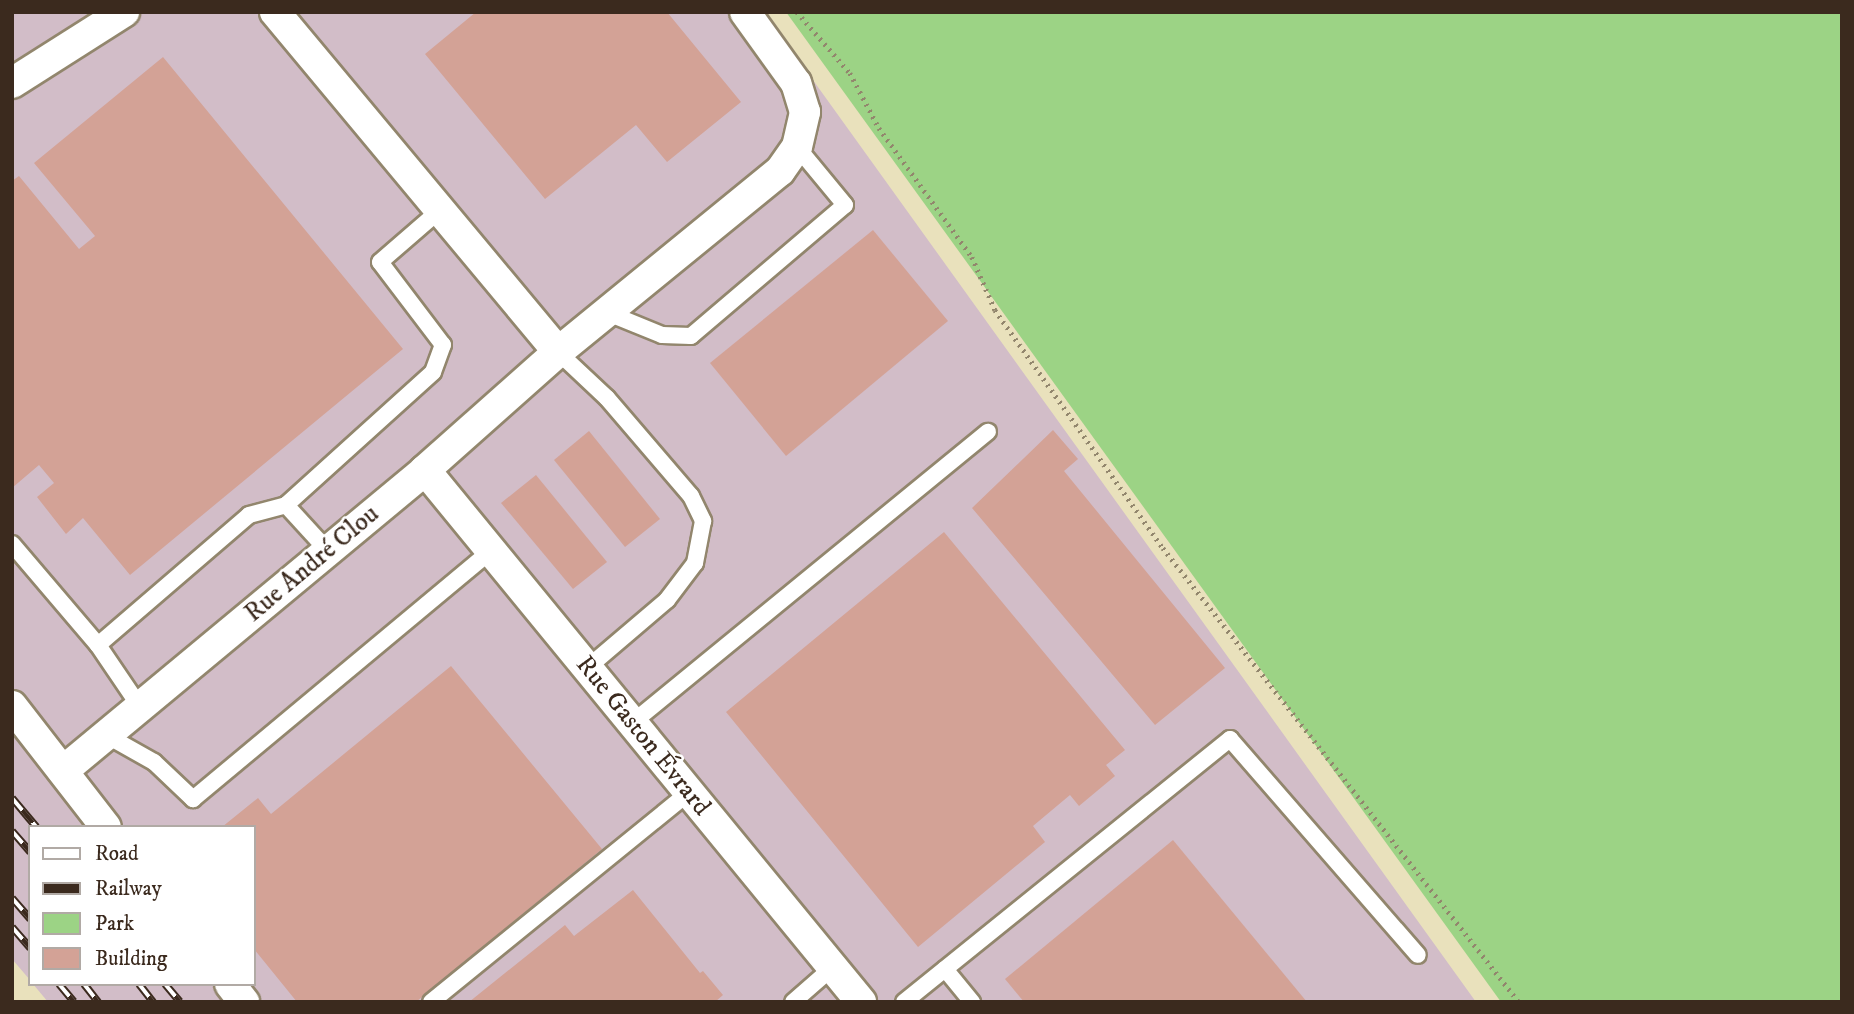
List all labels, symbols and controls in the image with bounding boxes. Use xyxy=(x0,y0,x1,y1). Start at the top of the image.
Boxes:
street label: Rue André Clou xyxy=(239,499,385,629)
street label: Rue Gaston Évrard xyxy=(569,650,717,822)
legend xyxy=(28,825,256,986)
text: Road xyxy=(95,841,139,867)
text: Railway xyxy=(95,876,162,902)
text: Park xyxy=(95,911,134,937)
text: Building xyxy=(95,946,167,972)

